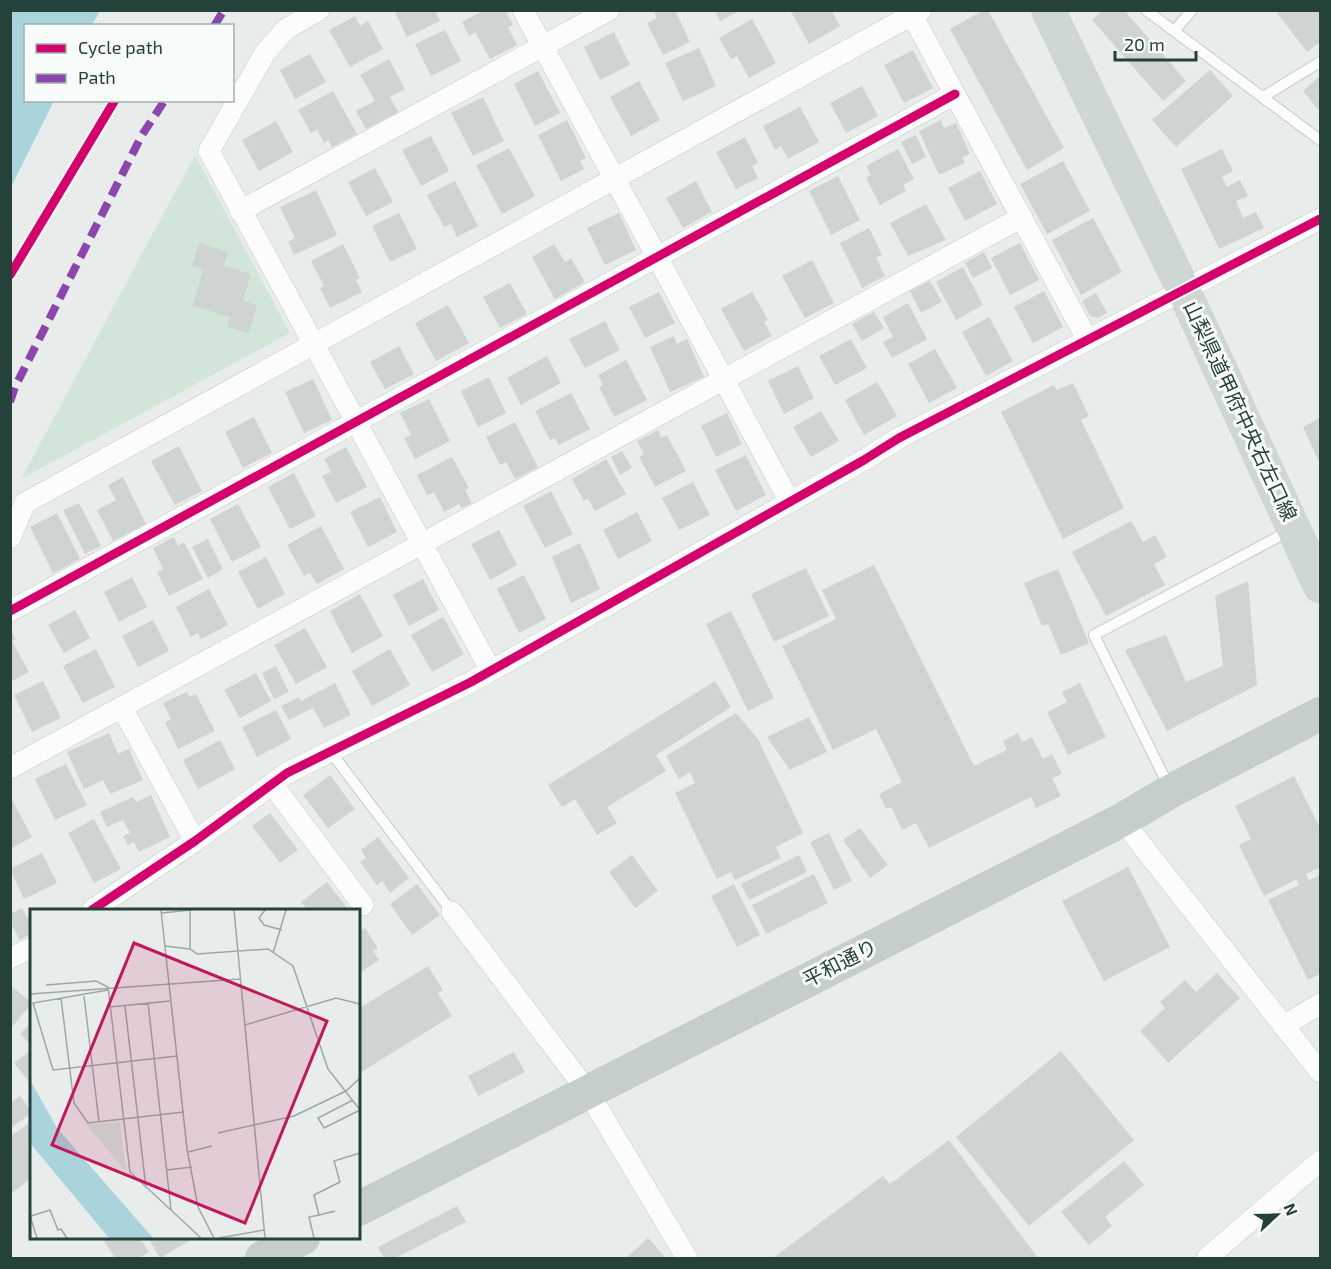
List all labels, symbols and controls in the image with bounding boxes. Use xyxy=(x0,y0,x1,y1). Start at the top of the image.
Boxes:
legend xyxy=(24,24,234,102)
scale bar xyxy=(1115,24,1196,62)
text: 20 m xyxy=(1124,33,1165,55)
text: Cycle path xyxy=(78,36,163,58)
text: Path xyxy=(78,66,116,88)
street label: 山梨県道甲府中央右左口線 xyxy=(1179,297,1302,524)
inset map xyxy=(30,909,360,1239)
street label: 平和通り xyxy=(798,933,881,991)
north arrow xyxy=(1247,1185,1307,1245)
text: N xyxy=(1280,1200,1302,1218)

